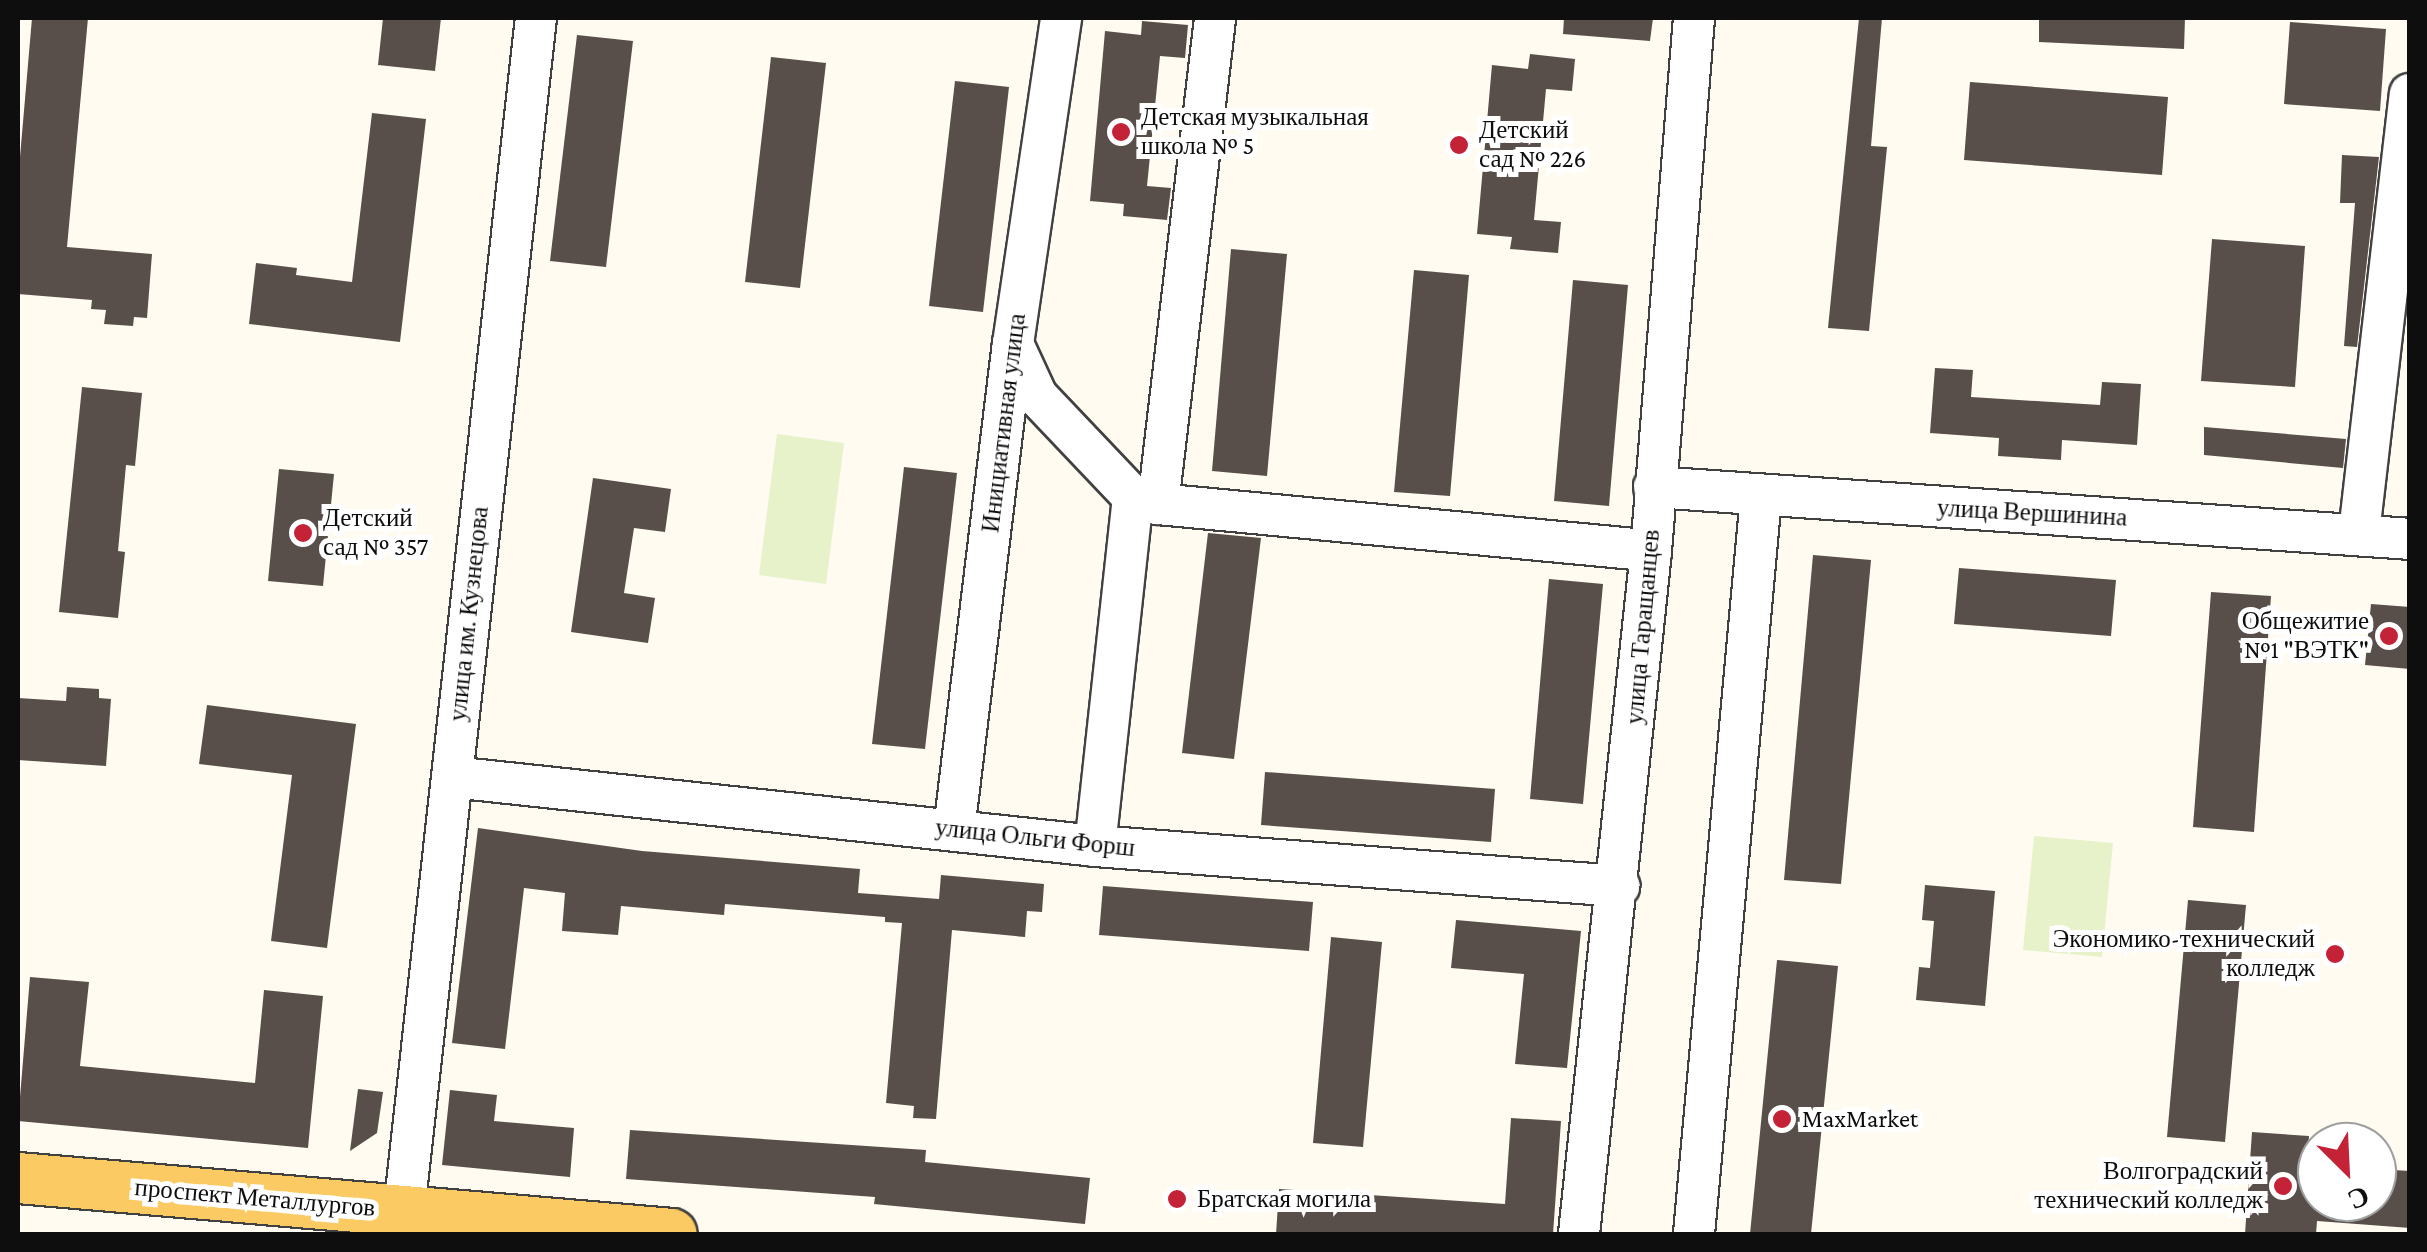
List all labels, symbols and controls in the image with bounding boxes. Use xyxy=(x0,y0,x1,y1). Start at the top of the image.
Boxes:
place label: Детская музыкальная школа № 5 xyxy=(1141,103,1369,162)
place label: Детский сад № 226 xyxy=(1479,116,1586,175)
marker: Детская музыкальная школа № 5 xyxy=(1110,121,1132,143)
marker: Детский сад № 226 xyxy=(1448,134,1470,156)
street label: Инициативная улица xyxy=(976,312,1032,534)
street label: улица Вершинина xyxy=(1936,493,2128,533)
place label: Детский сад № 357 xyxy=(323,504,428,563)
street label: улица им. Кузнецова xyxy=(443,505,495,723)
marker: Детский сад № 357 xyxy=(292,522,314,544)
street label: улица Таращанцев xyxy=(1620,528,1666,726)
place label: Общежитие №1 "ВЭТК" xyxy=(2242,607,2369,666)
marker: Общежитие №1 "ВЭТК" xyxy=(2378,625,2400,647)
street label: улица Ольги Форш xyxy=(934,813,1136,863)
place label: Экономико-технический колледж xyxy=(2053,925,2315,984)
marker: Экономико-технический колледж xyxy=(2324,943,2346,965)
place label: MaxMarket xyxy=(1802,1104,1918,1134)
marker: MaxMarket xyxy=(1771,1108,1793,1130)
north arrow xyxy=(2297,1122,2397,1222)
place label: Волгоградский технический колледж xyxy=(2034,1157,2263,1216)
street label: проспект Металлургов xyxy=(133,1173,377,1223)
marker: Волгоградский технический колледж xyxy=(2272,1175,2294,1197)
text: С xyxy=(2343,1180,2374,1216)
place label: Братская могила xyxy=(1197,1184,1371,1214)
marker: Братская могила xyxy=(1166,1188,1188,1210)

